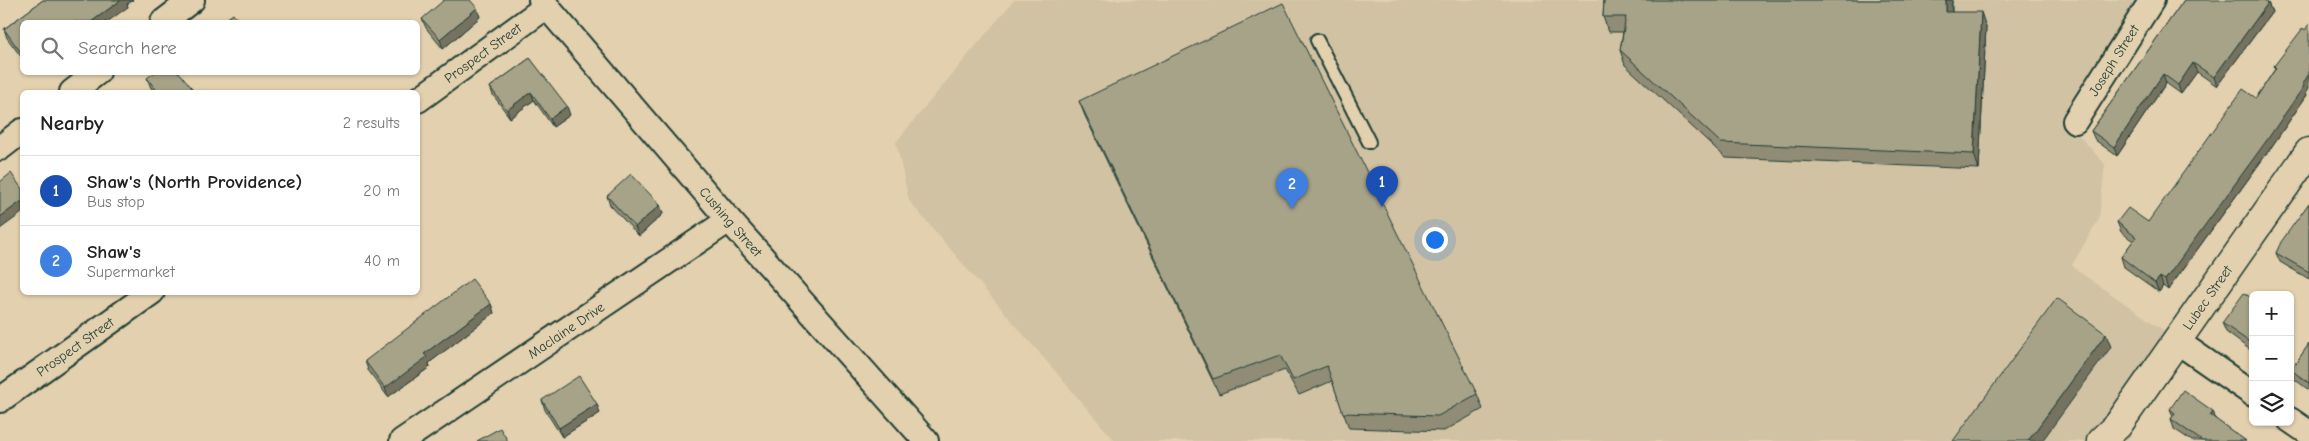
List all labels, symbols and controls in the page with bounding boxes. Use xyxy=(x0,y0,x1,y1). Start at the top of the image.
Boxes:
street label: Prospect Street xyxy=(441,19,526,87)
search box xyxy=(20,20,420,75)
street label: Joseph Street xyxy=(2085,21,2144,99)
icon: search xyxy=(38,34,66,62)
text: Search here xyxy=(78,37,177,59)
text: Nearby xyxy=(40,111,104,135)
text: 2 results xyxy=(343,114,400,132)
pin: 1 xyxy=(1366,166,1398,207)
pin: 2 xyxy=(1276,168,1308,209)
text: Shaw's (North Providence) xyxy=(87,171,302,193)
text: 1 xyxy=(53,182,59,200)
text: 20 m xyxy=(363,182,400,200)
street label: Cushing Street xyxy=(696,184,766,261)
text: Bus stop xyxy=(87,193,145,211)
your location xyxy=(1422,227,1448,253)
text: Shaw's xyxy=(87,241,141,263)
text: 2 xyxy=(52,252,60,270)
text: 40 m xyxy=(364,252,400,270)
street label: Lubec Street xyxy=(2179,261,2237,333)
text: Supermarket xyxy=(87,263,175,281)
map controls xyxy=(2249,291,2294,426)
button: + xyxy=(2249,291,2294,336)
street label: Maclaine Drive xyxy=(525,299,608,362)
street label: Prospect Street xyxy=(33,313,118,380)
button: − xyxy=(2249,336,2294,381)
button: layers xyxy=(2249,381,2294,426)

